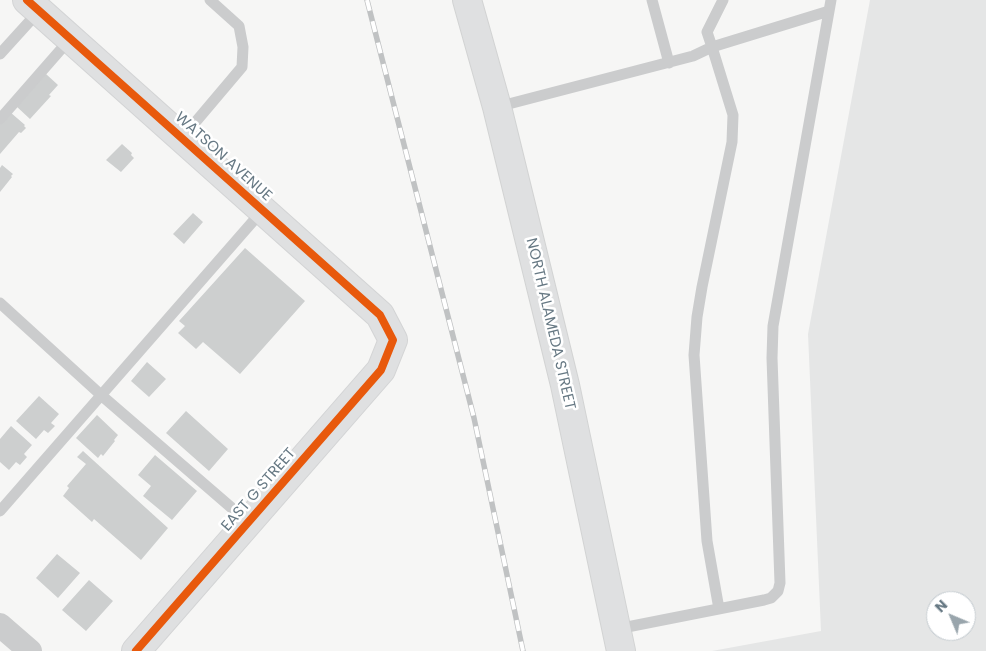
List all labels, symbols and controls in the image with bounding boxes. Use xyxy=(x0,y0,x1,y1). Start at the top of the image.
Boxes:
street label: WATSON AVENUE xyxy=(171,109,275,205)
street label: NORTH ALAMEDA STREET xyxy=(521,236,579,412)
street label: EAST G STREET xyxy=(218,445,300,535)
north arrow xyxy=(926,591,976,641)
text: N xyxy=(930,595,952,617)

